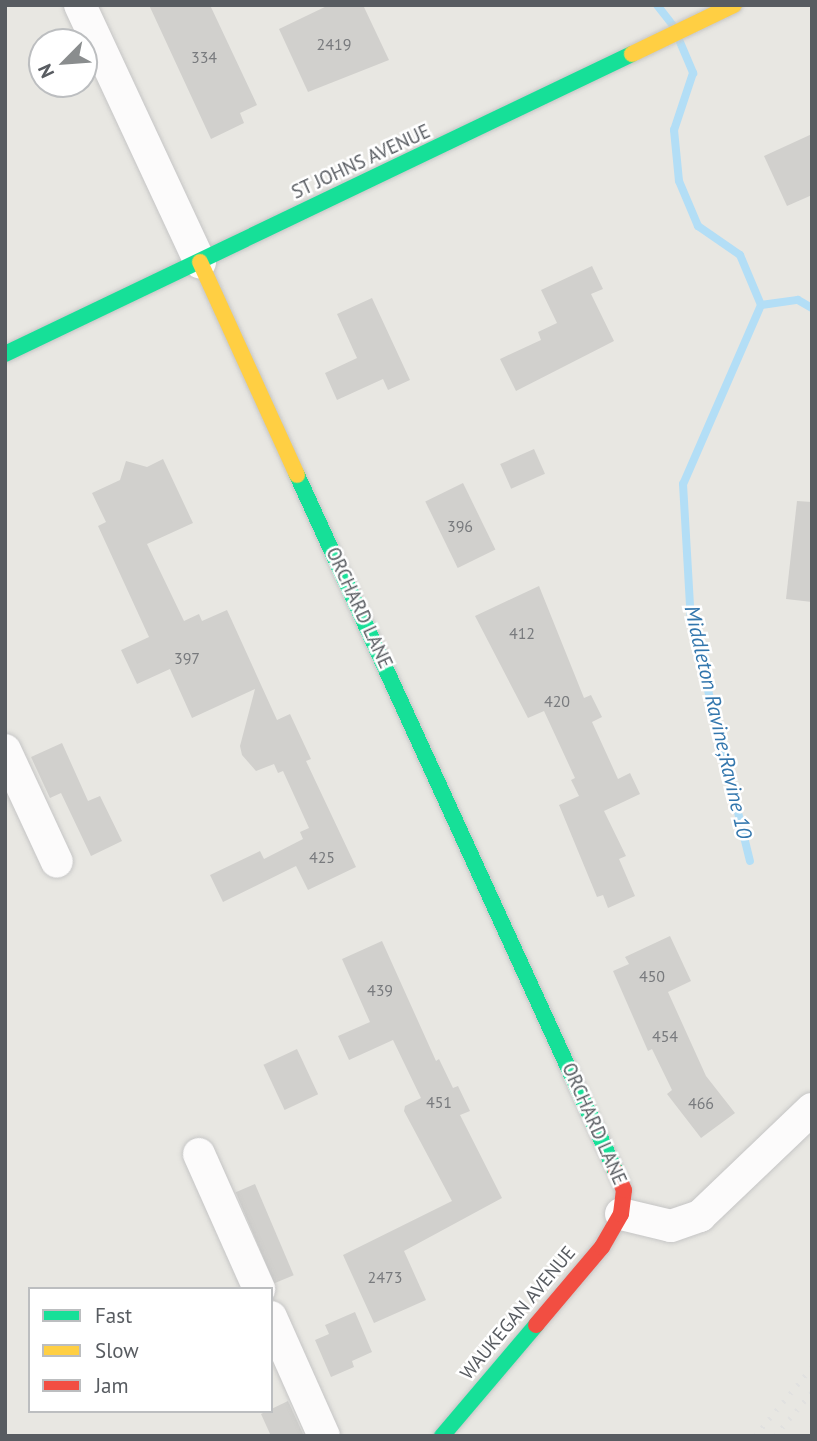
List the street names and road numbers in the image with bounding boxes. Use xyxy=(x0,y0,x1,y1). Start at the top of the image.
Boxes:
street label: ST JOHNS AVENUE xyxy=(288,120,434,204)
street label: ORCHARD LANE xyxy=(321,544,397,672)
street label: ORCHARD LANE xyxy=(557,1060,631,1188)
street label: WAUKEGAN AVENUE xyxy=(455,1241,581,1385)

